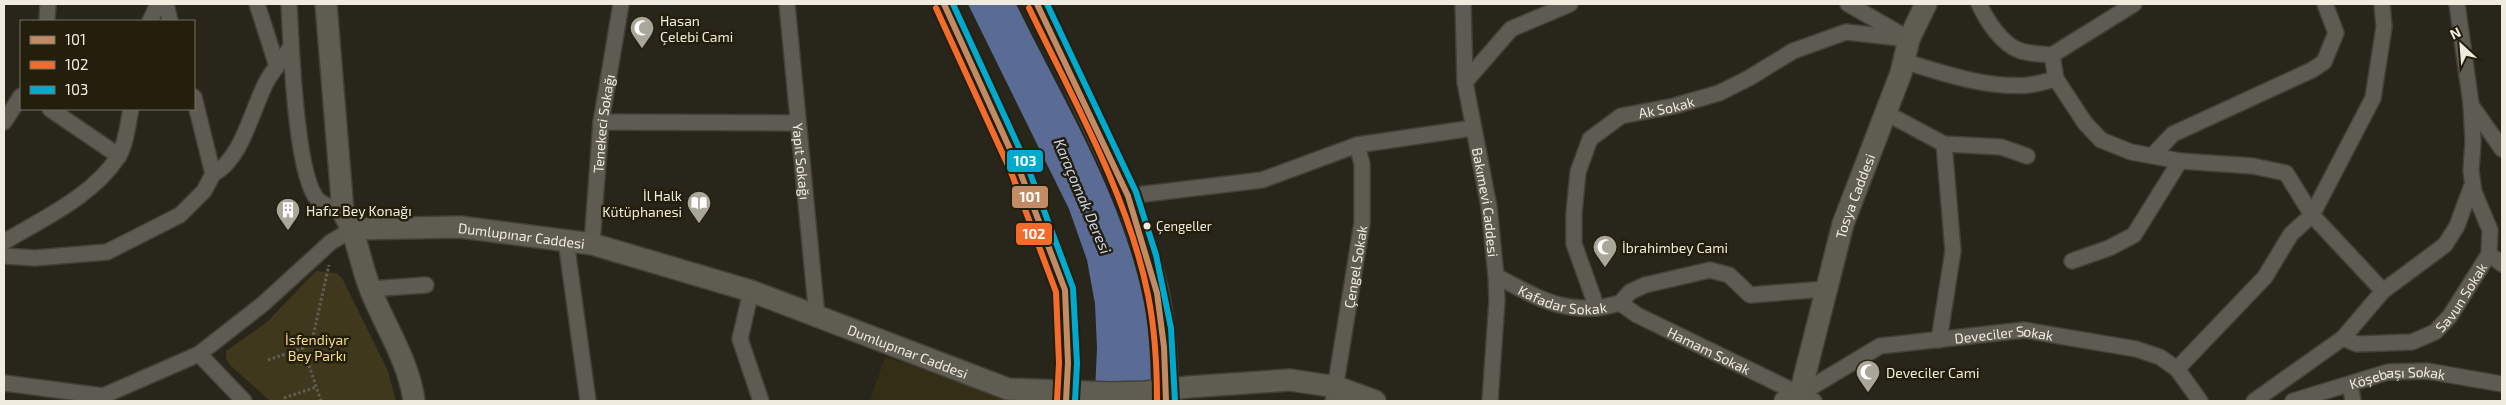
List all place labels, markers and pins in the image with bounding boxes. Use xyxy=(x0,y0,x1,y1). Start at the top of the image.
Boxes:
place label: Hasan Çelebi Cami xyxy=(660,12,733,46)
mosque icon: Hasan Çelebi Cami xyxy=(629,15,655,49)
place label: İl Halk Kütüphanesi xyxy=(602,187,682,220)
library icon: İl Halk Kütüphanesi xyxy=(686,190,712,224)
building icon: Hafız Bey Konağı xyxy=(275,197,301,231)
place label: Hafız Bey Konağı xyxy=(306,202,412,219)
place label: Çengeller xyxy=(1156,218,1212,235)
marker: Çengeller xyxy=(1142,221,1152,231)
mosque icon: İbrahimbey Cami xyxy=(1592,234,1618,268)
place label: İbrahimbey Cami xyxy=(1622,239,1728,256)
mosque icon: Deveciler Cami xyxy=(1855,359,1881,393)
place label: Deveciler Cami xyxy=(1886,364,1979,381)

